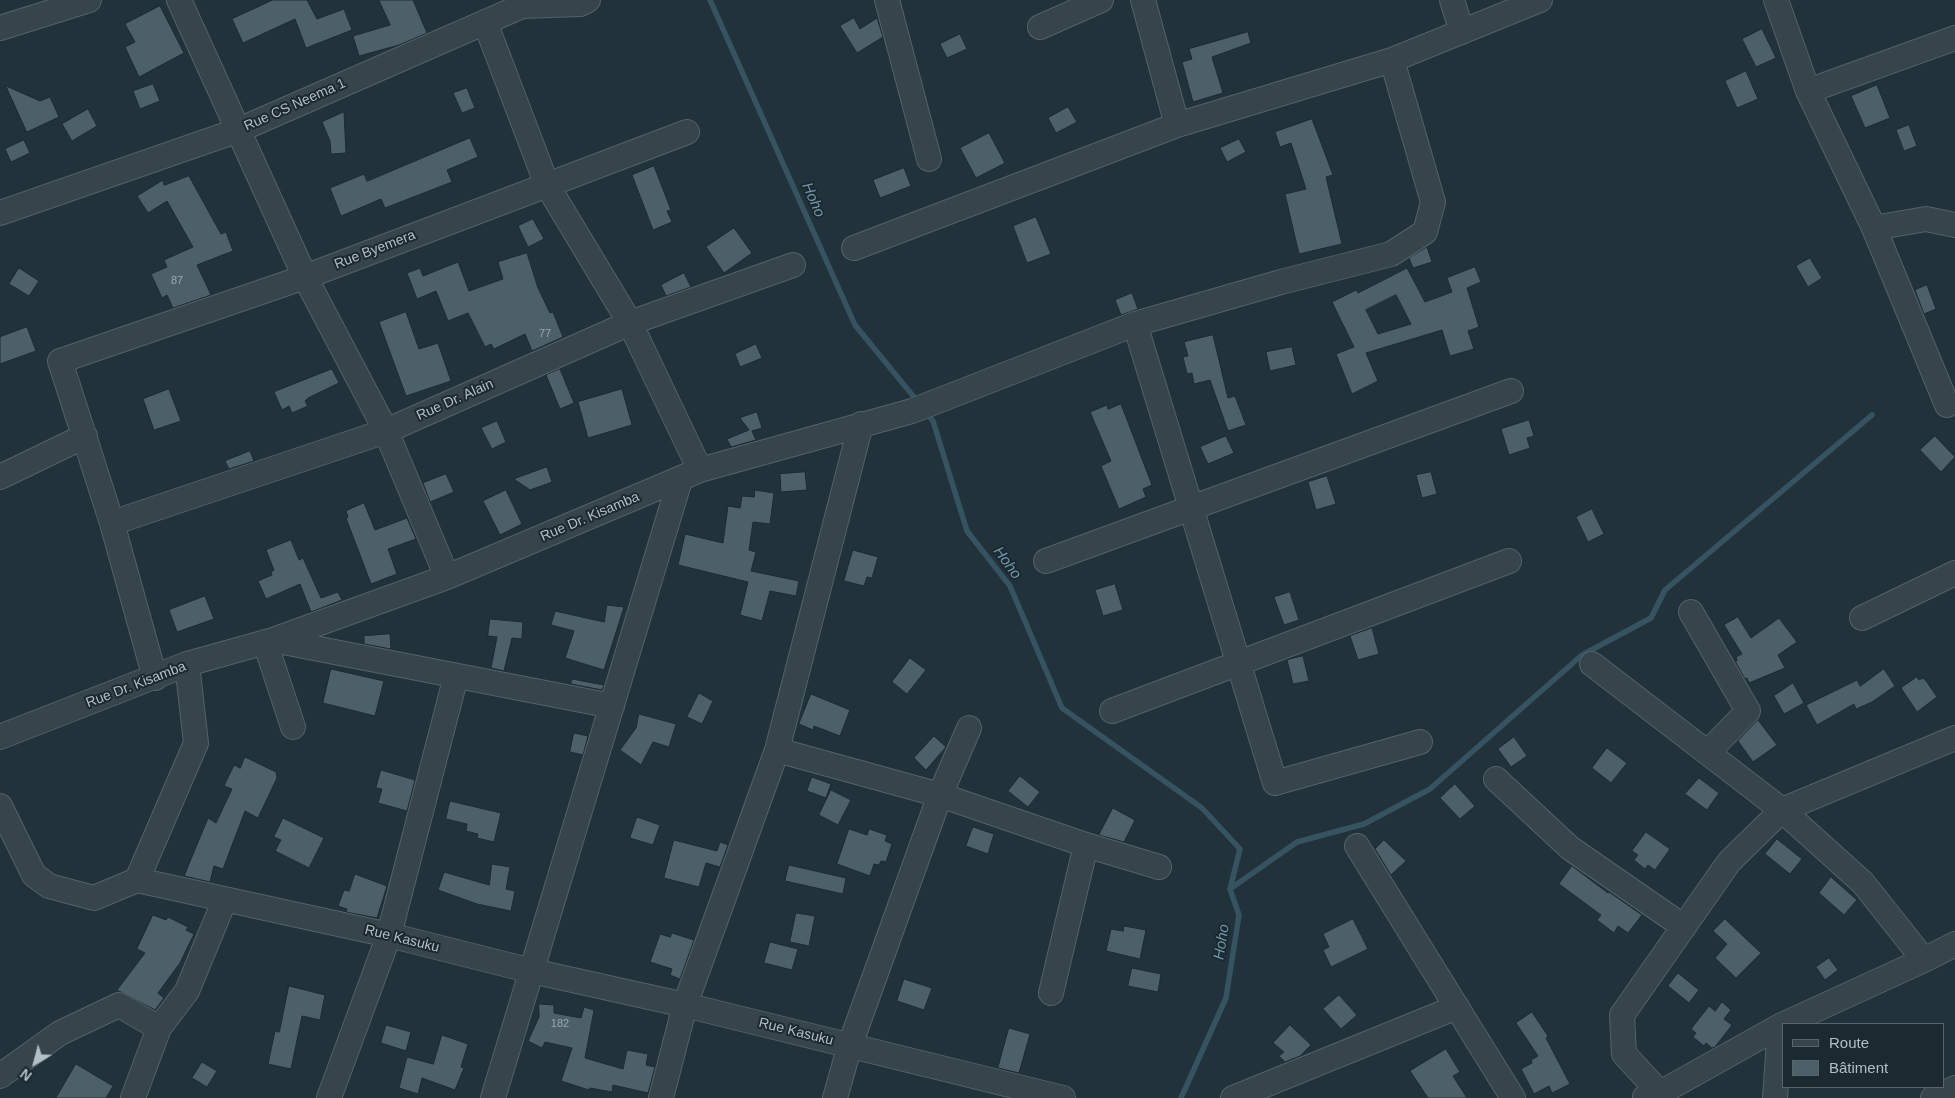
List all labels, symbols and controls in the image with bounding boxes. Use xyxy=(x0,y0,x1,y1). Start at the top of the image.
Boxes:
street label: Rue CS Neema 1 xyxy=(241,75,349,135)
water label: Hoho xyxy=(797,180,829,220)
street label: Rue Byemera xyxy=(332,227,418,273)
house number: 87 xyxy=(171,274,183,288)
house number: 77 xyxy=(539,327,551,341)
street label: Rue Dr. Alain xyxy=(414,376,496,424)
street label: Rue Dr. Kisamba xyxy=(538,489,642,545)
water label: Hoho xyxy=(989,543,1025,583)
street label: Rue Dr. Kisamba xyxy=(84,658,188,712)
street label: Rue Kasuku xyxy=(363,922,441,956)
water label: Hoho xyxy=(1210,923,1234,961)
street label: Rue Kasuku xyxy=(757,1015,835,1049)
house number: 182 xyxy=(551,1017,569,1031)
legend xyxy=(1782,1023,1945,1088)
text: Route xyxy=(1829,1034,1869,1051)
north arrow xyxy=(10,1038,60,1088)
text: Bâtiment xyxy=(1829,1059,1888,1076)
text: N xyxy=(17,1066,35,1084)

